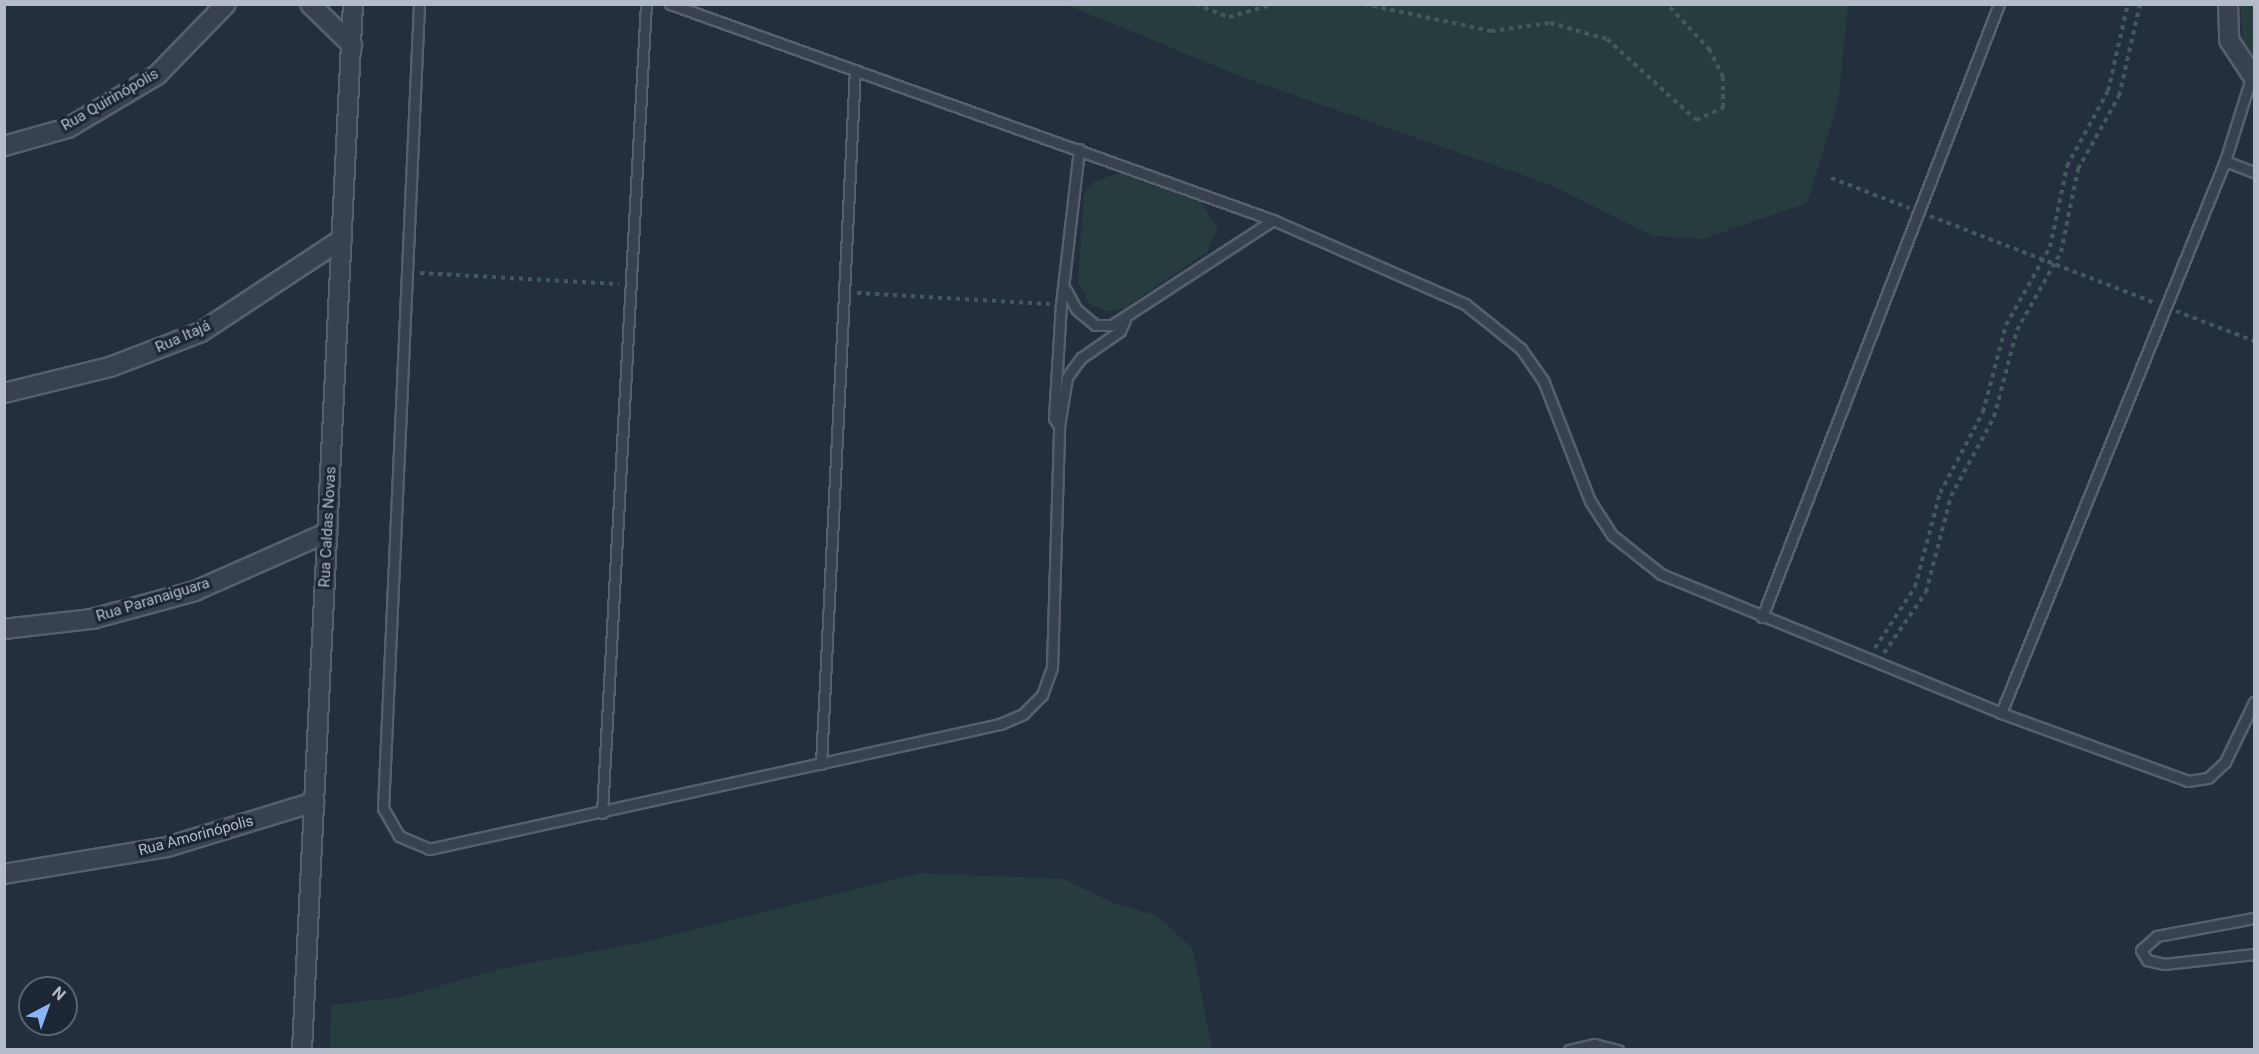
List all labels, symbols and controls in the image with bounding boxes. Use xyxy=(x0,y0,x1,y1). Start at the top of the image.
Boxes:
street label: Rua Quirinópolis xyxy=(58,65,162,135)
street label: Rua Itajá xyxy=(153,317,213,357)
street label: Rua Caldas Novas xyxy=(316,466,340,588)
street label: Rua Paranaiguara xyxy=(94,574,212,626)
street label: Rua Amorinópolis xyxy=(136,812,256,860)
north arrow xyxy=(18,976,78,1036)
text: N xyxy=(48,983,69,1004)

